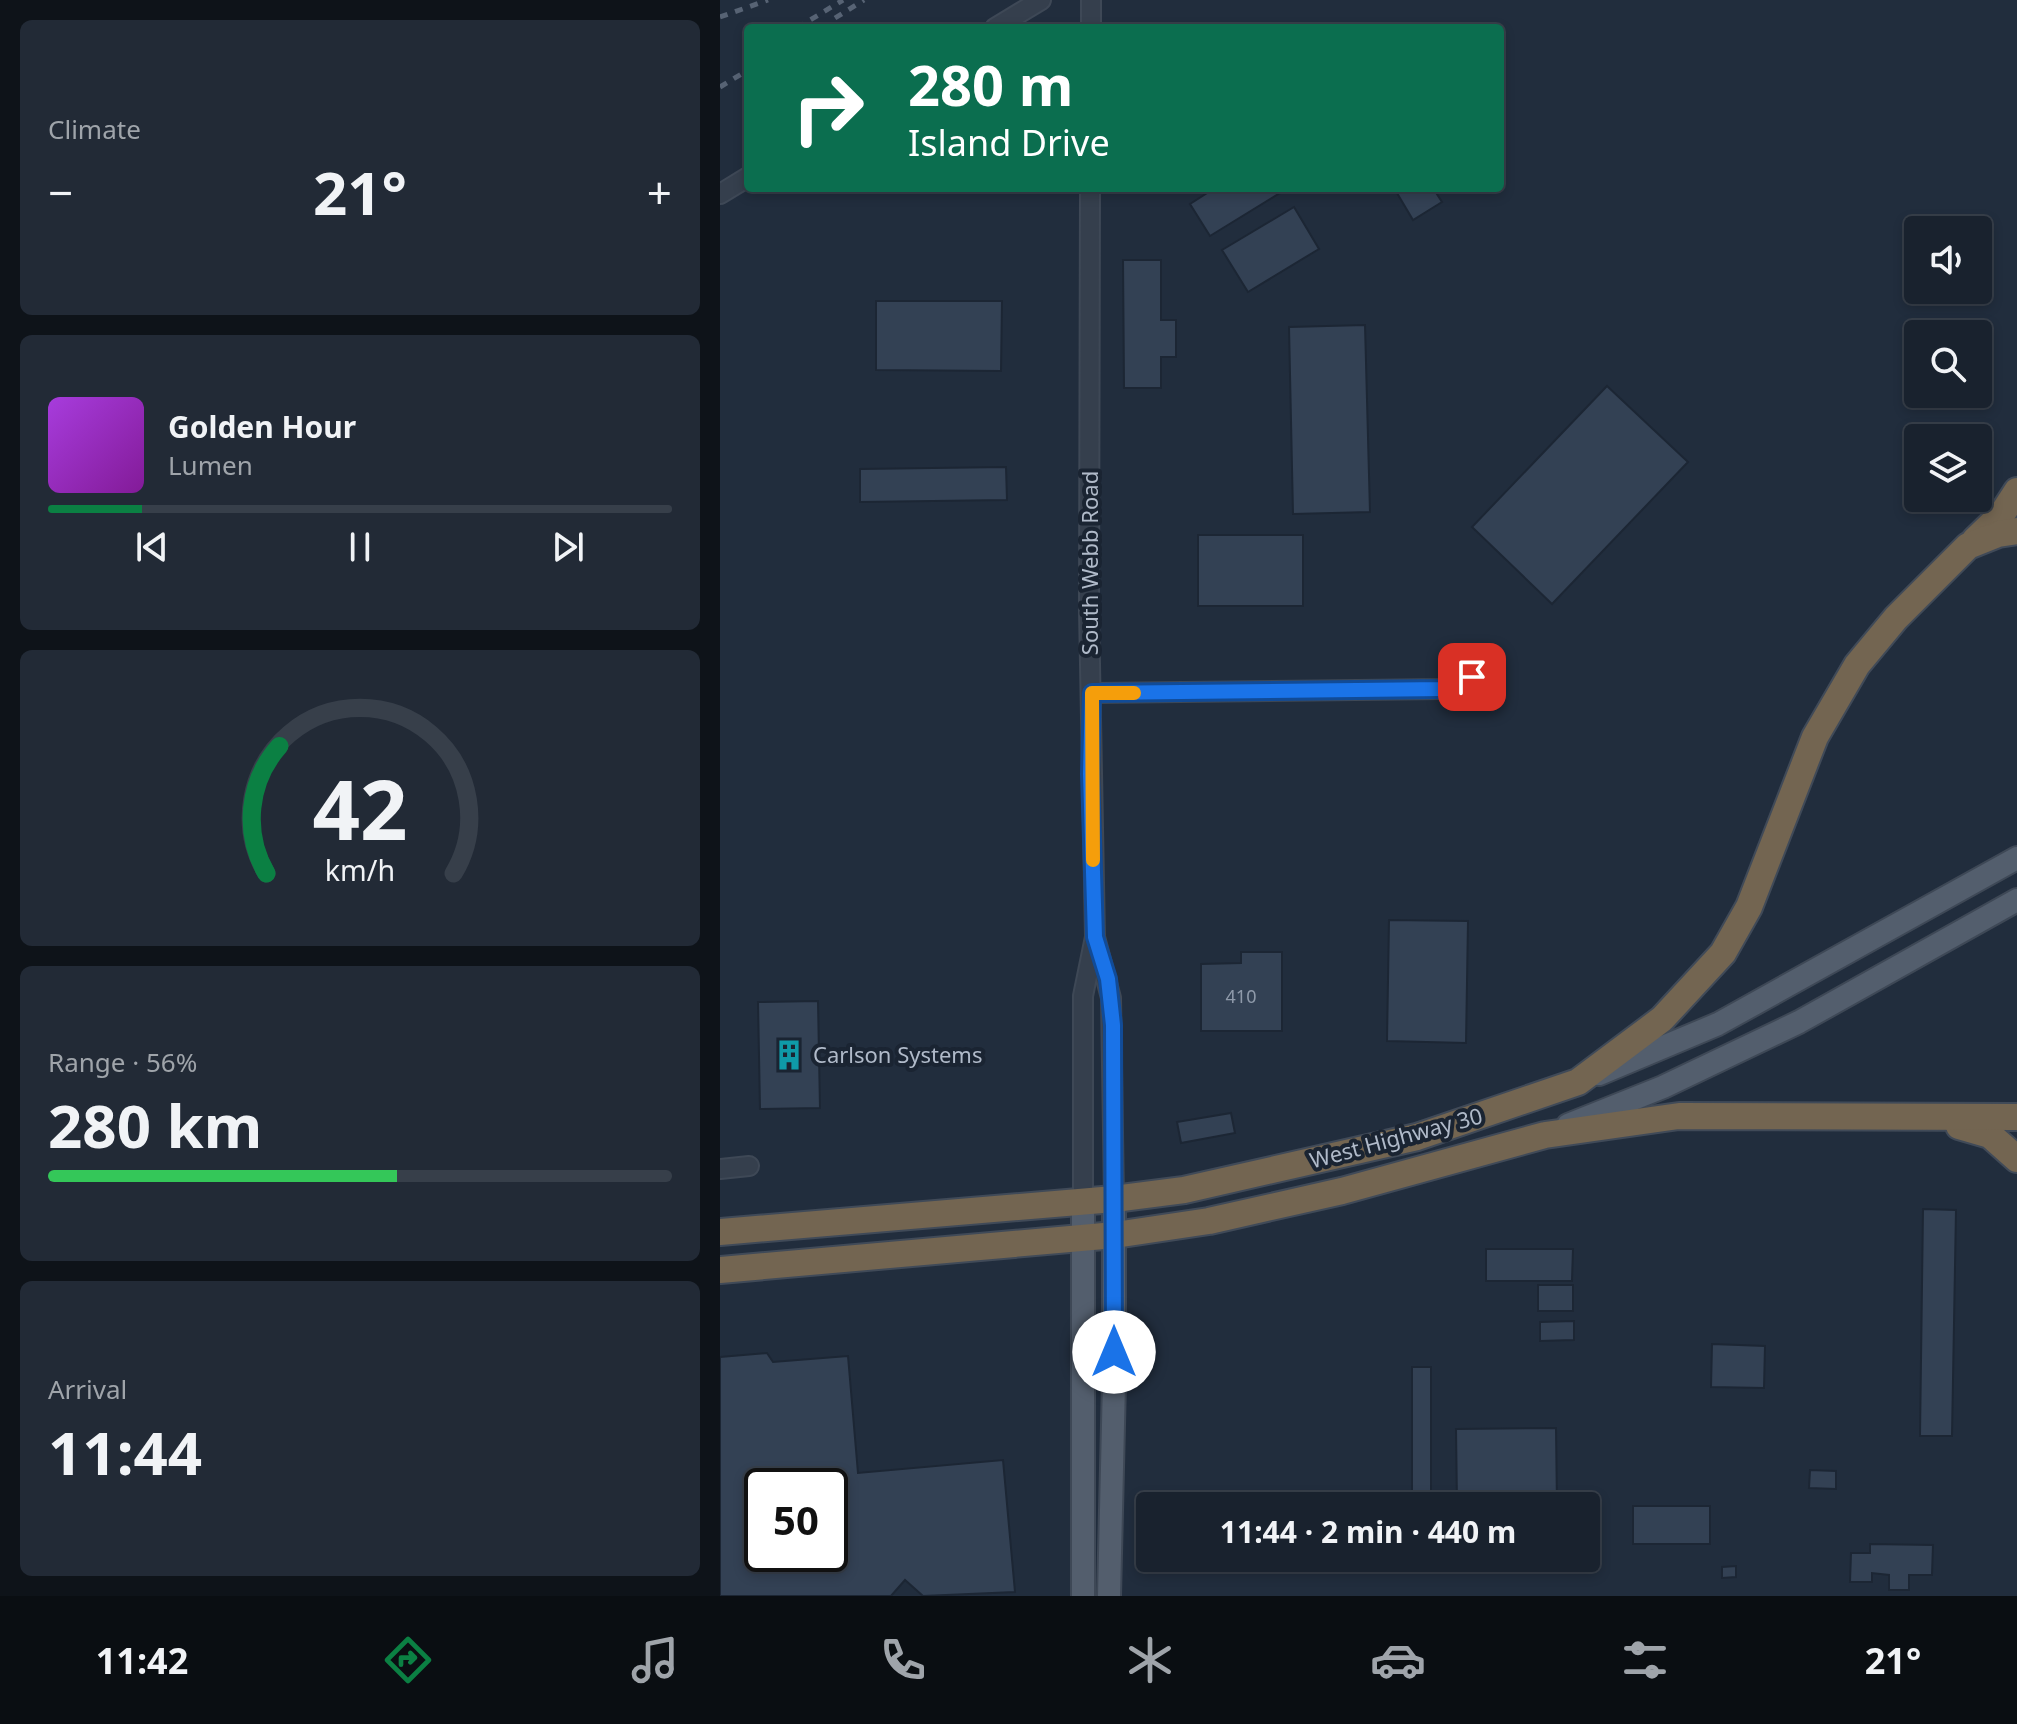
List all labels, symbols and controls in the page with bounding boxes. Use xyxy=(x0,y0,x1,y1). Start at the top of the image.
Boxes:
text: 280 m xyxy=(908,46,1073,122)
icon: right xyxy=(776,56,880,160)
text: Climate xyxy=(48,111,141,147)
text: Island Drive xyxy=(908,118,1110,167)
text: 21° xyxy=(313,151,407,233)
text: − xyxy=(48,162,73,222)
text: + xyxy=(647,162,672,222)
map controls xyxy=(1904,216,1992,512)
button: sound xyxy=(1904,216,1992,304)
button: search xyxy=(1904,320,1992,408)
text: Golden Hour xyxy=(168,406,356,447)
button: layers xyxy=(1904,424,1992,512)
text: Lumen xyxy=(168,447,253,483)
street label: South Webb Road xyxy=(1074,471,1104,655)
icon: previous xyxy=(130,525,174,569)
icon: pause xyxy=(338,525,382,569)
icon: next xyxy=(546,525,590,569)
pin xyxy=(1438,643,1506,711)
icon: arrive xyxy=(1450,655,1494,699)
text: 42 xyxy=(312,751,408,864)
text: km/h xyxy=(325,850,395,889)
house number: 410 xyxy=(1226,984,1256,1008)
building icon: Carlson Systems xyxy=(772,1038,806,1072)
place label: Carlson Systems xyxy=(813,1039,982,1069)
text: Range · 56% xyxy=(48,1044,197,1080)
text: 280 km xyxy=(48,1084,262,1166)
street label: West Highway 30 xyxy=(1306,1100,1485,1174)
position arrow xyxy=(1072,1310,1156,1394)
text: Arrival xyxy=(48,1371,127,1407)
text: 11:44 xyxy=(48,1411,202,1493)
speed limit sign: 50 xyxy=(744,1468,848,1572)
text: 11:44 · 2 min · 440 m xyxy=(1220,1511,1516,1552)
icon: directions xyxy=(380,1632,436,1688)
icon: music xyxy=(627,1632,683,1688)
icon: phone xyxy=(875,1632,931,1688)
icon: climate xyxy=(1122,1632,1178,1688)
icon: car xyxy=(1370,1632,1426,1688)
icon: filters xyxy=(1617,1632,1673,1688)
text: 11:42 xyxy=(96,1636,188,1685)
text: 21° xyxy=(1865,1636,1921,1685)

